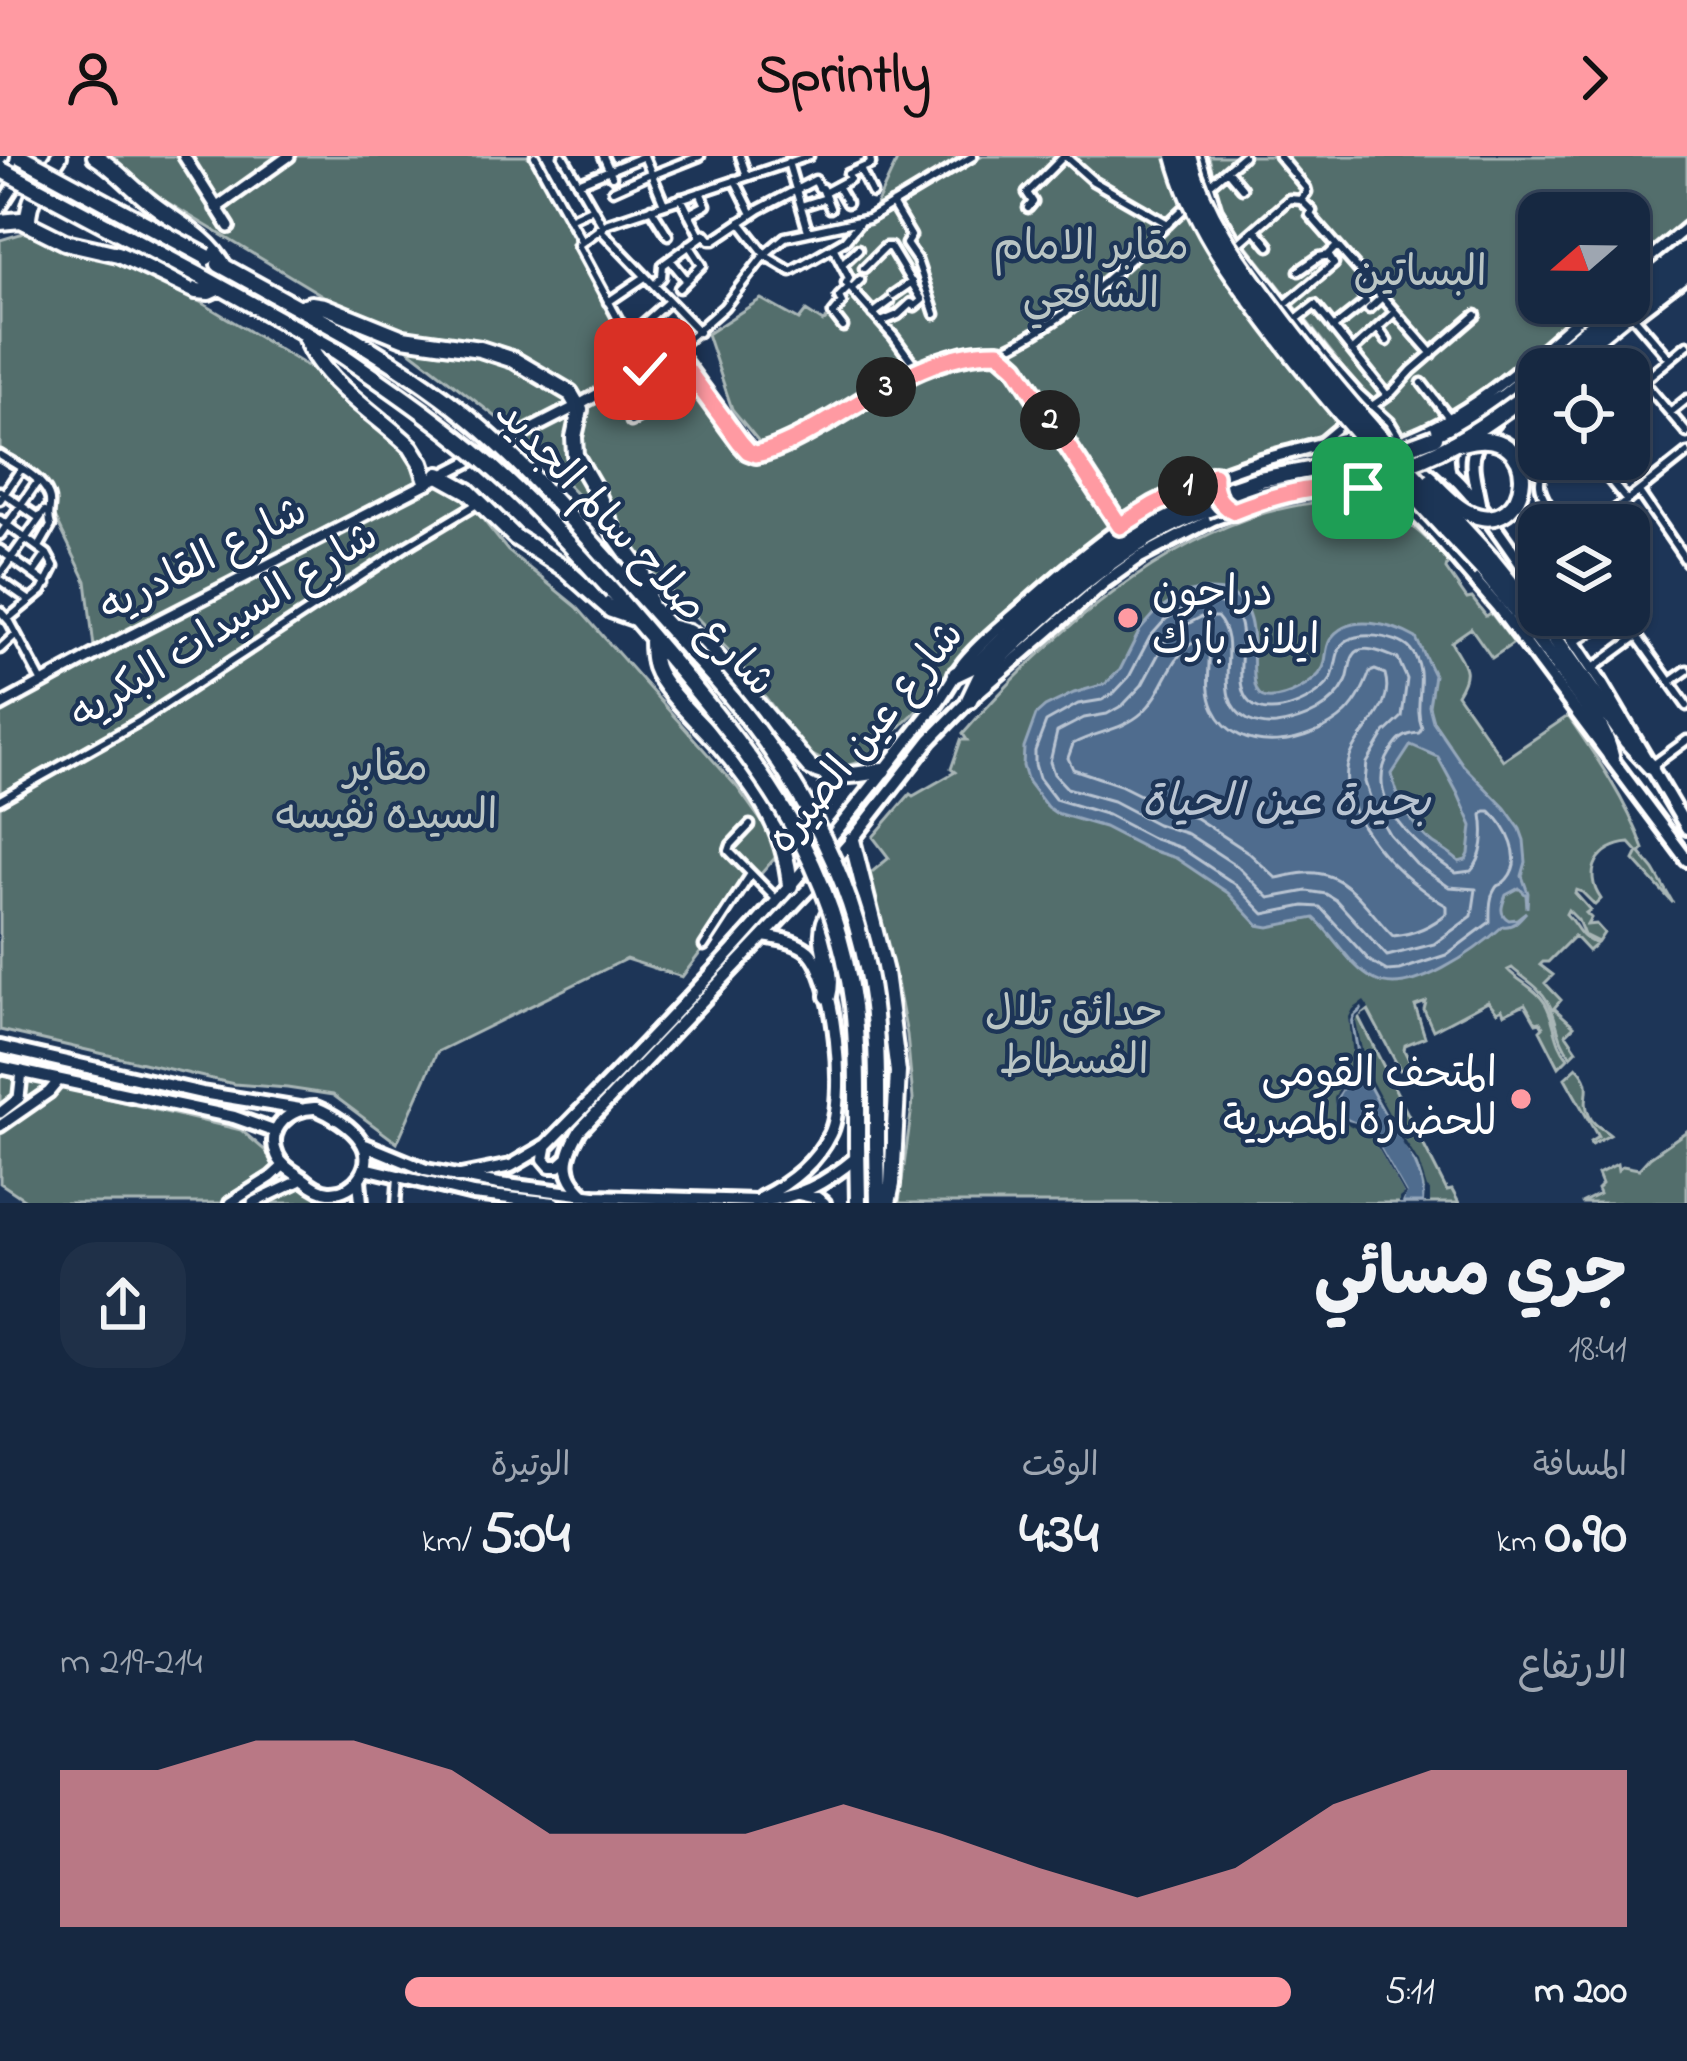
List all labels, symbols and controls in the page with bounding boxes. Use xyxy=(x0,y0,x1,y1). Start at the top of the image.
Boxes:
text: Sprintly xyxy=(756,39,931,117)
icon: person xyxy=(60,45,126,111)
icon: forward xyxy=(1561,45,1627,111)
north arrow xyxy=(1518,192,1650,324)
map controls xyxy=(1518,192,1650,636)
park label: مقابر الامام الشافعي xyxy=(993,218,1189,329)
park label: البساتين xyxy=(1353,244,1487,305)
pin xyxy=(594,318,696,420)
icon: check xyxy=(612,336,678,402)
button: locate xyxy=(1518,348,1650,480)
pin: 3 xyxy=(856,357,916,417)
text: 3 xyxy=(879,363,893,411)
street label: شارع صلاح سالم الجديد xyxy=(479,386,789,712)
pin: 2 xyxy=(1020,390,1080,450)
text: 2 xyxy=(1042,396,1058,444)
pin xyxy=(1312,437,1414,539)
icon: arrive xyxy=(1330,455,1396,521)
pin: 1 xyxy=(1158,456,1218,516)
text: 1 xyxy=(1183,462,1193,510)
street label: شارع القادريه xyxy=(90,483,318,639)
button: layers xyxy=(1518,504,1650,636)
street label: شارع السيدات البكريه xyxy=(59,507,391,747)
place label: دراجون ايلاند بارك xyxy=(1152,564,1320,673)
marker: دراجون ايلاند بارك xyxy=(1115,605,1141,631)
street label: شارع عين الصيره xyxy=(754,608,980,868)
park label: مقابر السيده نفيسه xyxy=(274,739,498,848)
water label: بحيرة عين الحياة xyxy=(1142,771,1432,837)
park label: حدائق تلال الفسطاط xyxy=(985,984,1163,1093)
place label: المتحف القومى للحضارة المصرية xyxy=(1223,1045,1497,1154)
marker: المتحف القومى للحضارة المصرية xyxy=(1508,1086,1534,1112)
text: جري مسائي xyxy=(1314,1229,1627,1325)
button: share xyxy=(60,1242,186,1368)
text: 18:41 xyxy=(1568,1322,1627,1379)
text: الوتيرة xyxy=(491,1443,570,1491)
text: الوقت xyxy=(1022,1443,1099,1491)
text: المسافة xyxy=(1533,1443,1627,1491)
text: 5:04 xyxy=(480,1493,570,1580)
text: 4:34 xyxy=(1019,1493,1099,1580)
text: 0.90 xyxy=(1545,1493,1627,1580)
text: /km xyxy=(422,1519,480,1567)
text: km xyxy=(1497,1519,1545,1567)
text: 214–219 m xyxy=(60,1635,203,1692)
text: الارتفاع xyxy=(1518,1640,1627,1697)
text: 5:11 xyxy=(1385,1964,1435,2021)
text: 200 m xyxy=(1534,1964,1627,2021)

